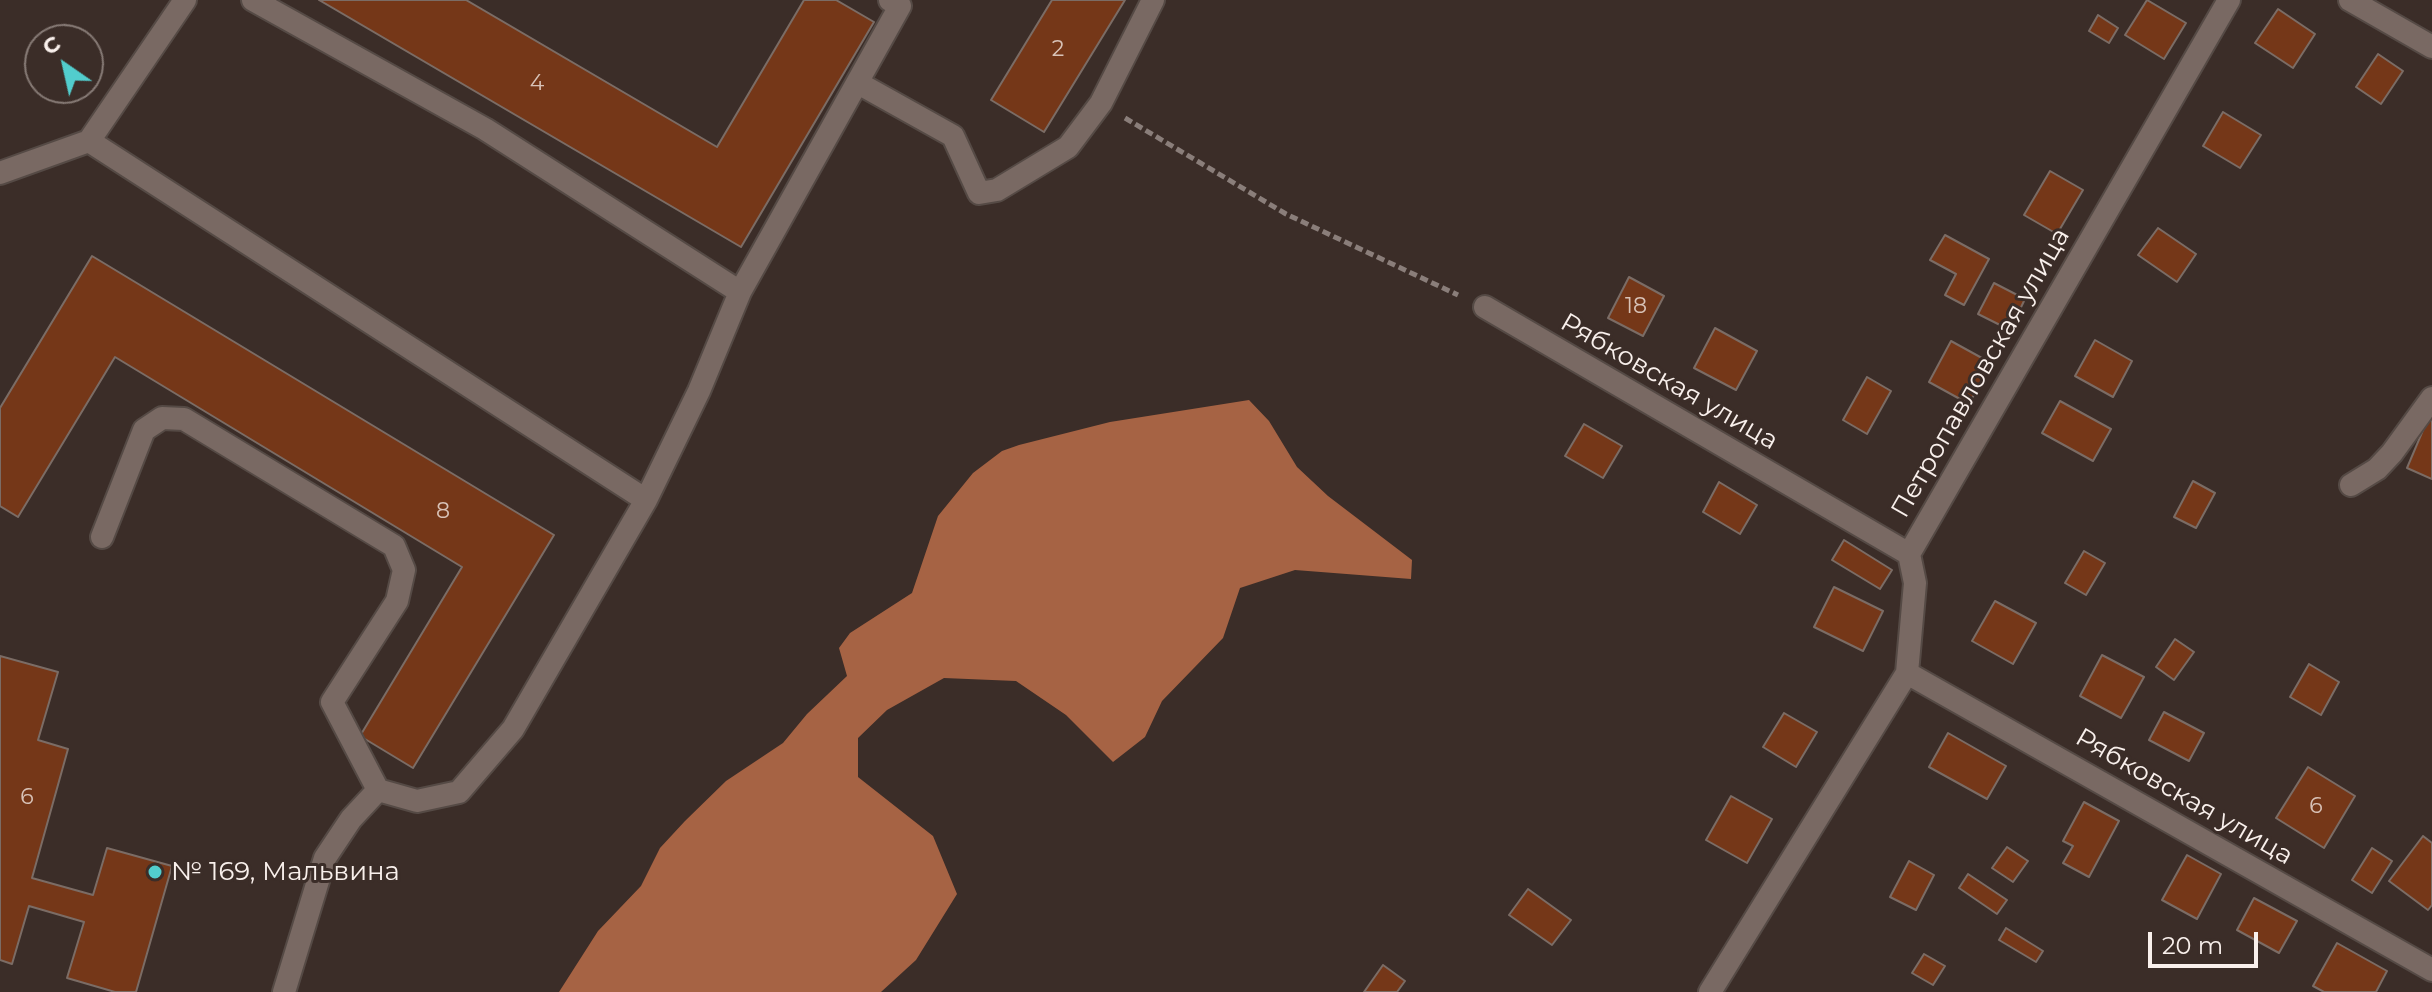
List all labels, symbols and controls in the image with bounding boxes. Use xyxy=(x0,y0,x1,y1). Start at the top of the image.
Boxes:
north arrow xyxy=(24,24,104,104)
text: С xyxy=(37,30,66,61)
house number: 2 xyxy=(1052,37,1064,63)
house number: 4 xyxy=(530,71,544,97)
street label: Петропавловская улица xyxy=(1885,223,2077,523)
house number: 18 xyxy=(1625,294,1647,320)
street label: Рябковская улица xyxy=(1555,307,1783,457)
house number: 8 xyxy=(436,499,450,525)
street label: Рябковская улица xyxy=(2070,722,2298,872)
house number: 6 xyxy=(20,785,34,811)
house number: 6 xyxy=(2309,794,2323,820)
place label: № 169, Мальвина xyxy=(171,856,400,888)
marker: № 169, Мальвина xyxy=(146,863,164,881)
scale bar xyxy=(2152,916,2262,966)
text: 20 m xyxy=(2162,931,2223,960)

